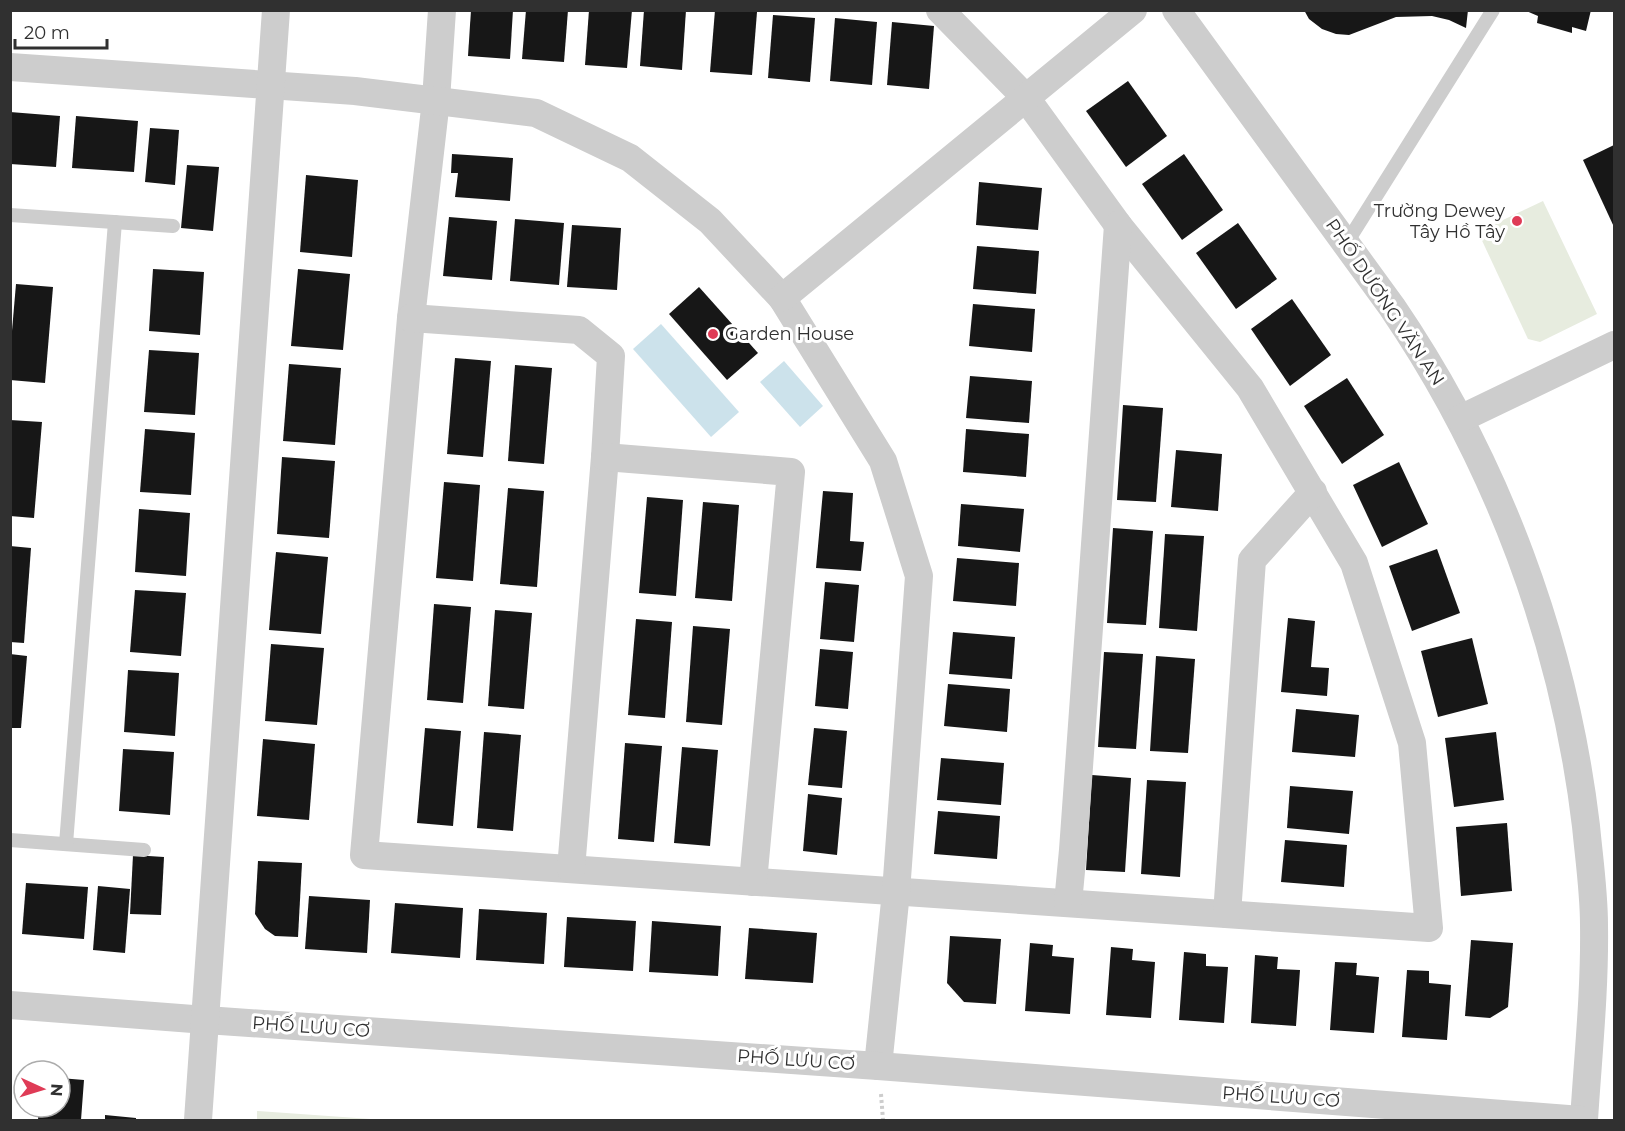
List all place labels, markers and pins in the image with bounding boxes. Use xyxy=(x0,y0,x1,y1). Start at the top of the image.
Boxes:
place label: Trường Dewey Tây Hồ Tây xyxy=(1374,200,1505,243)
marker: Trường Dewey Tây Hồ Tây xyxy=(1510,214,1524,228)
place label: Garden House xyxy=(725,323,854,345)
marker: Garden House xyxy=(706,327,720,341)

